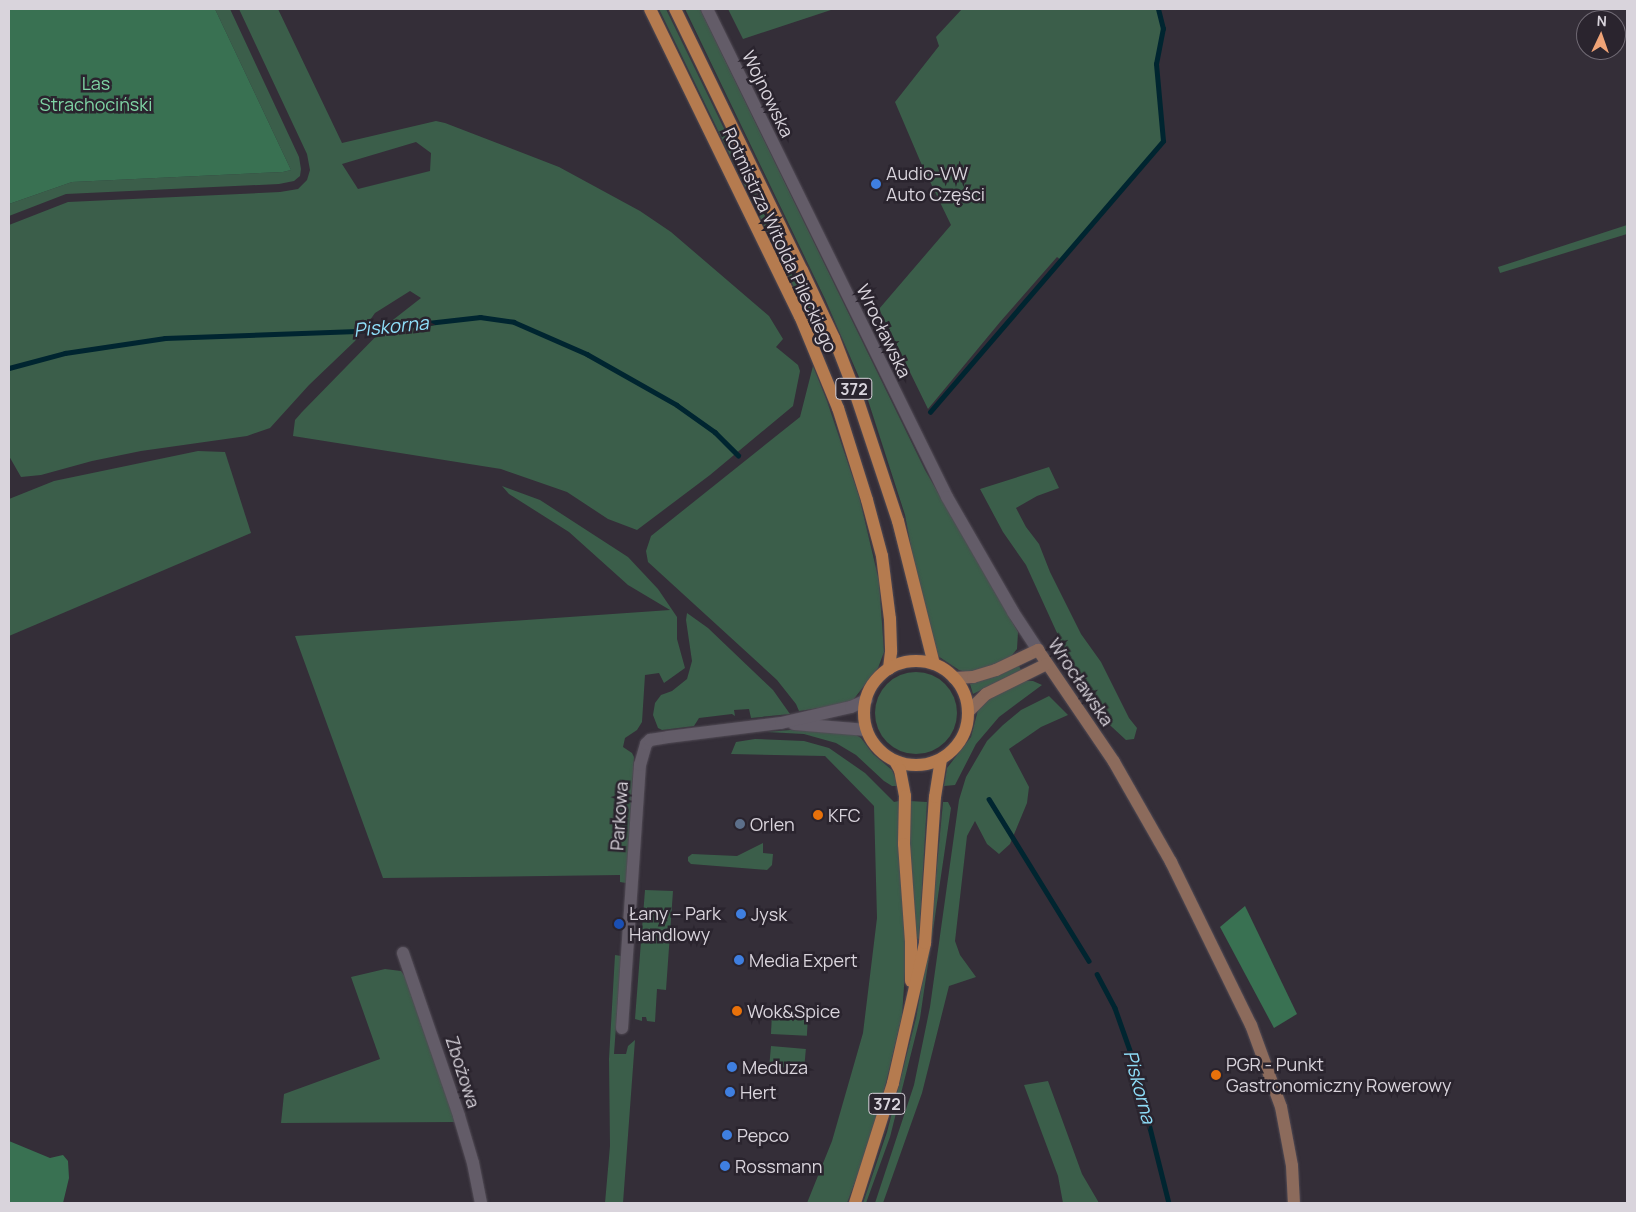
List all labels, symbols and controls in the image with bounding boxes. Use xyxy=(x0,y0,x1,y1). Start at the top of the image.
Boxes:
north arrow xyxy=(1576,10,1626,60)
text: N xyxy=(1596,11,1607,30)
street label: Wojnowska xyxy=(738,47,798,141)
park label: Las Strachociński xyxy=(40,73,152,116)
street label: Rotmistrza Witolda Pileckiego xyxy=(718,124,842,356)
place label: Audio-VW Auto Części xyxy=(886,163,985,205)
marker: Audio-VW Auto Części xyxy=(870,178,882,190)
street label: Wrocławska xyxy=(852,281,916,381)
water label: Piskorna xyxy=(352,312,430,342)
road number: 372 xyxy=(835,376,873,402)
street label: Wrocławska xyxy=(1044,634,1118,730)
street label: Parkowa xyxy=(606,781,632,851)
place label: KFC xyxy=(828,804,861,826)
marker: KFC xyxy=(812,809,824,821)
place label: Orlen xyxy=(750,813,795,835)
marker: Orlen xyxy=(734,818,746,830)
place label: Łany – Park Handlowy xyxy=(629,903,721,946)
place label: Jysk xyxy=(751,903,787,925)
marker: Jysk xyxy=(735,908,747,920)
marker: Łany – Park Handlowy xyxy=(613,918,625,930)
place label: Media Expert xyxy=(749,949,858,971)
marker: Media Expert xyxy=(733,954,745,966)
place label: Wok&Spice xyxy=(747,1000,840,1022)
marker: Wok&Spice xyxy=(731,1005,743,1017)
street label: Zbożowa xyxy=(441,1033,485,1111)
water label: Piskorna xyxy=(1118,1048,1160,1126)
place label: PGR - Punkt Gastronomiczny Rowerowy xyxy=(1226,1054,1451,1096)
place label: Meduza xyxy=(742,1056,808,1078)
marker: Meduza xyxy=(726,1061,738,1073)
marker: PGR - Punkt Gastronomiczny Rowerowy xyxy=(1210,1069,1222,1081)
place label: Hert xyxy=(740,1081,777,1103)
marker: Hert xyxy=(724,1086,736,1098)
road number: 372 xyxy=(868,1090,906,1118)
place label: Pepco xyxy=(737,1124,789,1146)
marker: Pepco xyxy=(721,1129,733,1141)
place label: Rossmann xyxy=(735,1155,822,1177)
marker: Rossmann xyxy=(719,1160,731,1172)

